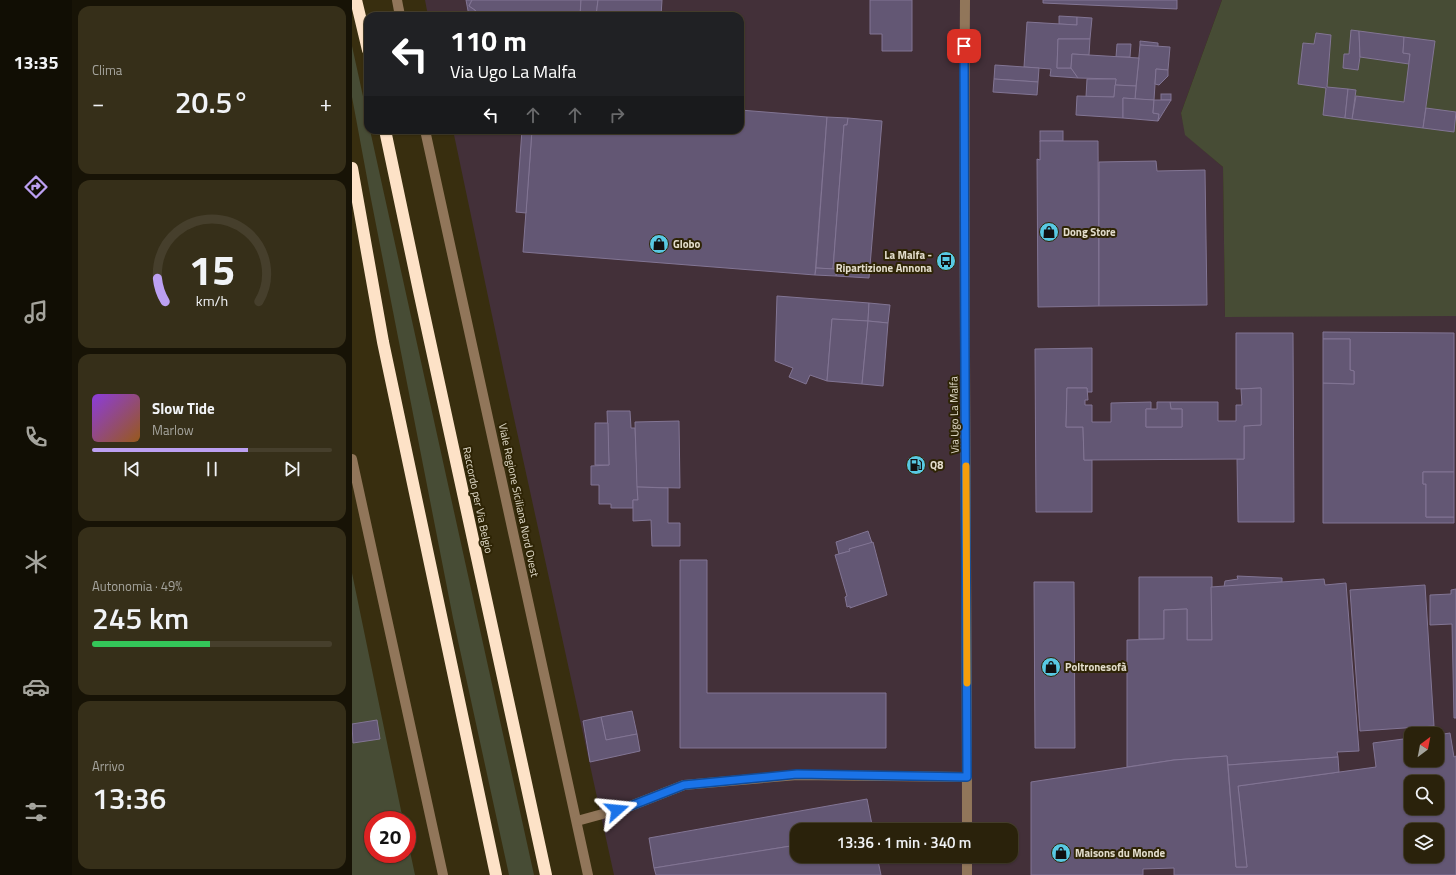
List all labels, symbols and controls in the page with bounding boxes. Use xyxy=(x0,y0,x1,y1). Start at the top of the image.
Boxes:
text: 110 m xyxy=(450,19,527,62)
icon: left xyxy=(384,28,436,80)
pin xyxy=(947,29,981,63)
icon: arrive xyxy=(953,35,975,57)
text: 13:35 xyxy=(14,49,58,76)
text: Via Ugo La Malfa xyxy=(450,58,576,85)
text: Clima xyxy=(92,60,122,80)
text: 20.5° xyxy=(175,79,249,125)
text: − xyxy=(92,86,104,120)
text: + xyxy=(320,86,332,120)
icon: left xyxy=(480,104,502,126)
icon: ahead xyxy=(522,104,544,126)
icon: ahead xyxy=(564,104,586,126)
icon: right xyxy=(606,104,628,126)
icon: directions xyxy=(22,173,50,201)
shop icon: Dong Store xyxy=(1038,221,1060,243)
place label: Dong Store xyxy=(1063,224,1116,240)
shop icon: Globo xyxy=(648,233,670,255)
place label: Globo xyxy=(673,236,701,252)
text: 15 xyxy=(189,237,235,300)
place label: La Malfa - Ripartizione Annona xyxy=(836,247,932,276)
bus stop icon: La Malfa - Ripartizione Annona xyxy=(935,250,957,272)
text: km/h xyxy=(196,289,228,311)
icon: music xyxy=(22,298,50,326)
street label: Via Ugo La Malfa xyxy=(945,376,963,454)
text: Slow Tide xyxy=(152,397,215,420)
text: Marlow xyxy=(152,420,194,440)
street label: Viale Regione Siciliana Nord Ovest xyxy=(495,422,543,578)
icon: phone xyxy=(22,423,50,451)
street label: Raccordo per Via Belgio xyxy=(459,445,497,555)
fuel station icon: Q8 xyxy=(905,454,927,476)
place label: Q8 xyxy=(930,457,943,473)
icon: previous xyxy=(121,458,143,480)
icon: pause xyxy=(201,458,223,480)
icon: next xyxy=(281,458,303,480)
icon: climate xyxy=(22,548,50,576)
text: Autonomia · 49% xyxy=(92,576,183,596)
text: 245 km xyxy=(92,595,189,641)
shop icon: Poltronesofà xyxy=(1040,656,1062,678)
place label: Poltronesofà xyxy=(1065,659,1127,675)
icon: car xyxy=(22,673,50,701)
north arrow xyxy=(1404,727,1444,767)
map controls xyxy=(1404,727,1444,863)
text: Arrivo xyxy=(92,756,125,776)
text: 13:36 xyxy=(92,775,166,821)
button: search xyxy=(1404,775,1444,815)
position arrow xyxy=(596,789,638,831)
icon: filters xyxy=(22,798,50,826)
speed limit sign: 20 xyxy=(364,811,416,863)
button: layers xyxy=(1404,823,1444,863)
text: 13:36 · 1 min · 340 m xyxy=(837,831,971,854)
shop icon: Maisons du Monde xyxy=(1050,842,1072,864)
place label: Maisons du Monde xyxy=(1075,845,1166,861)

